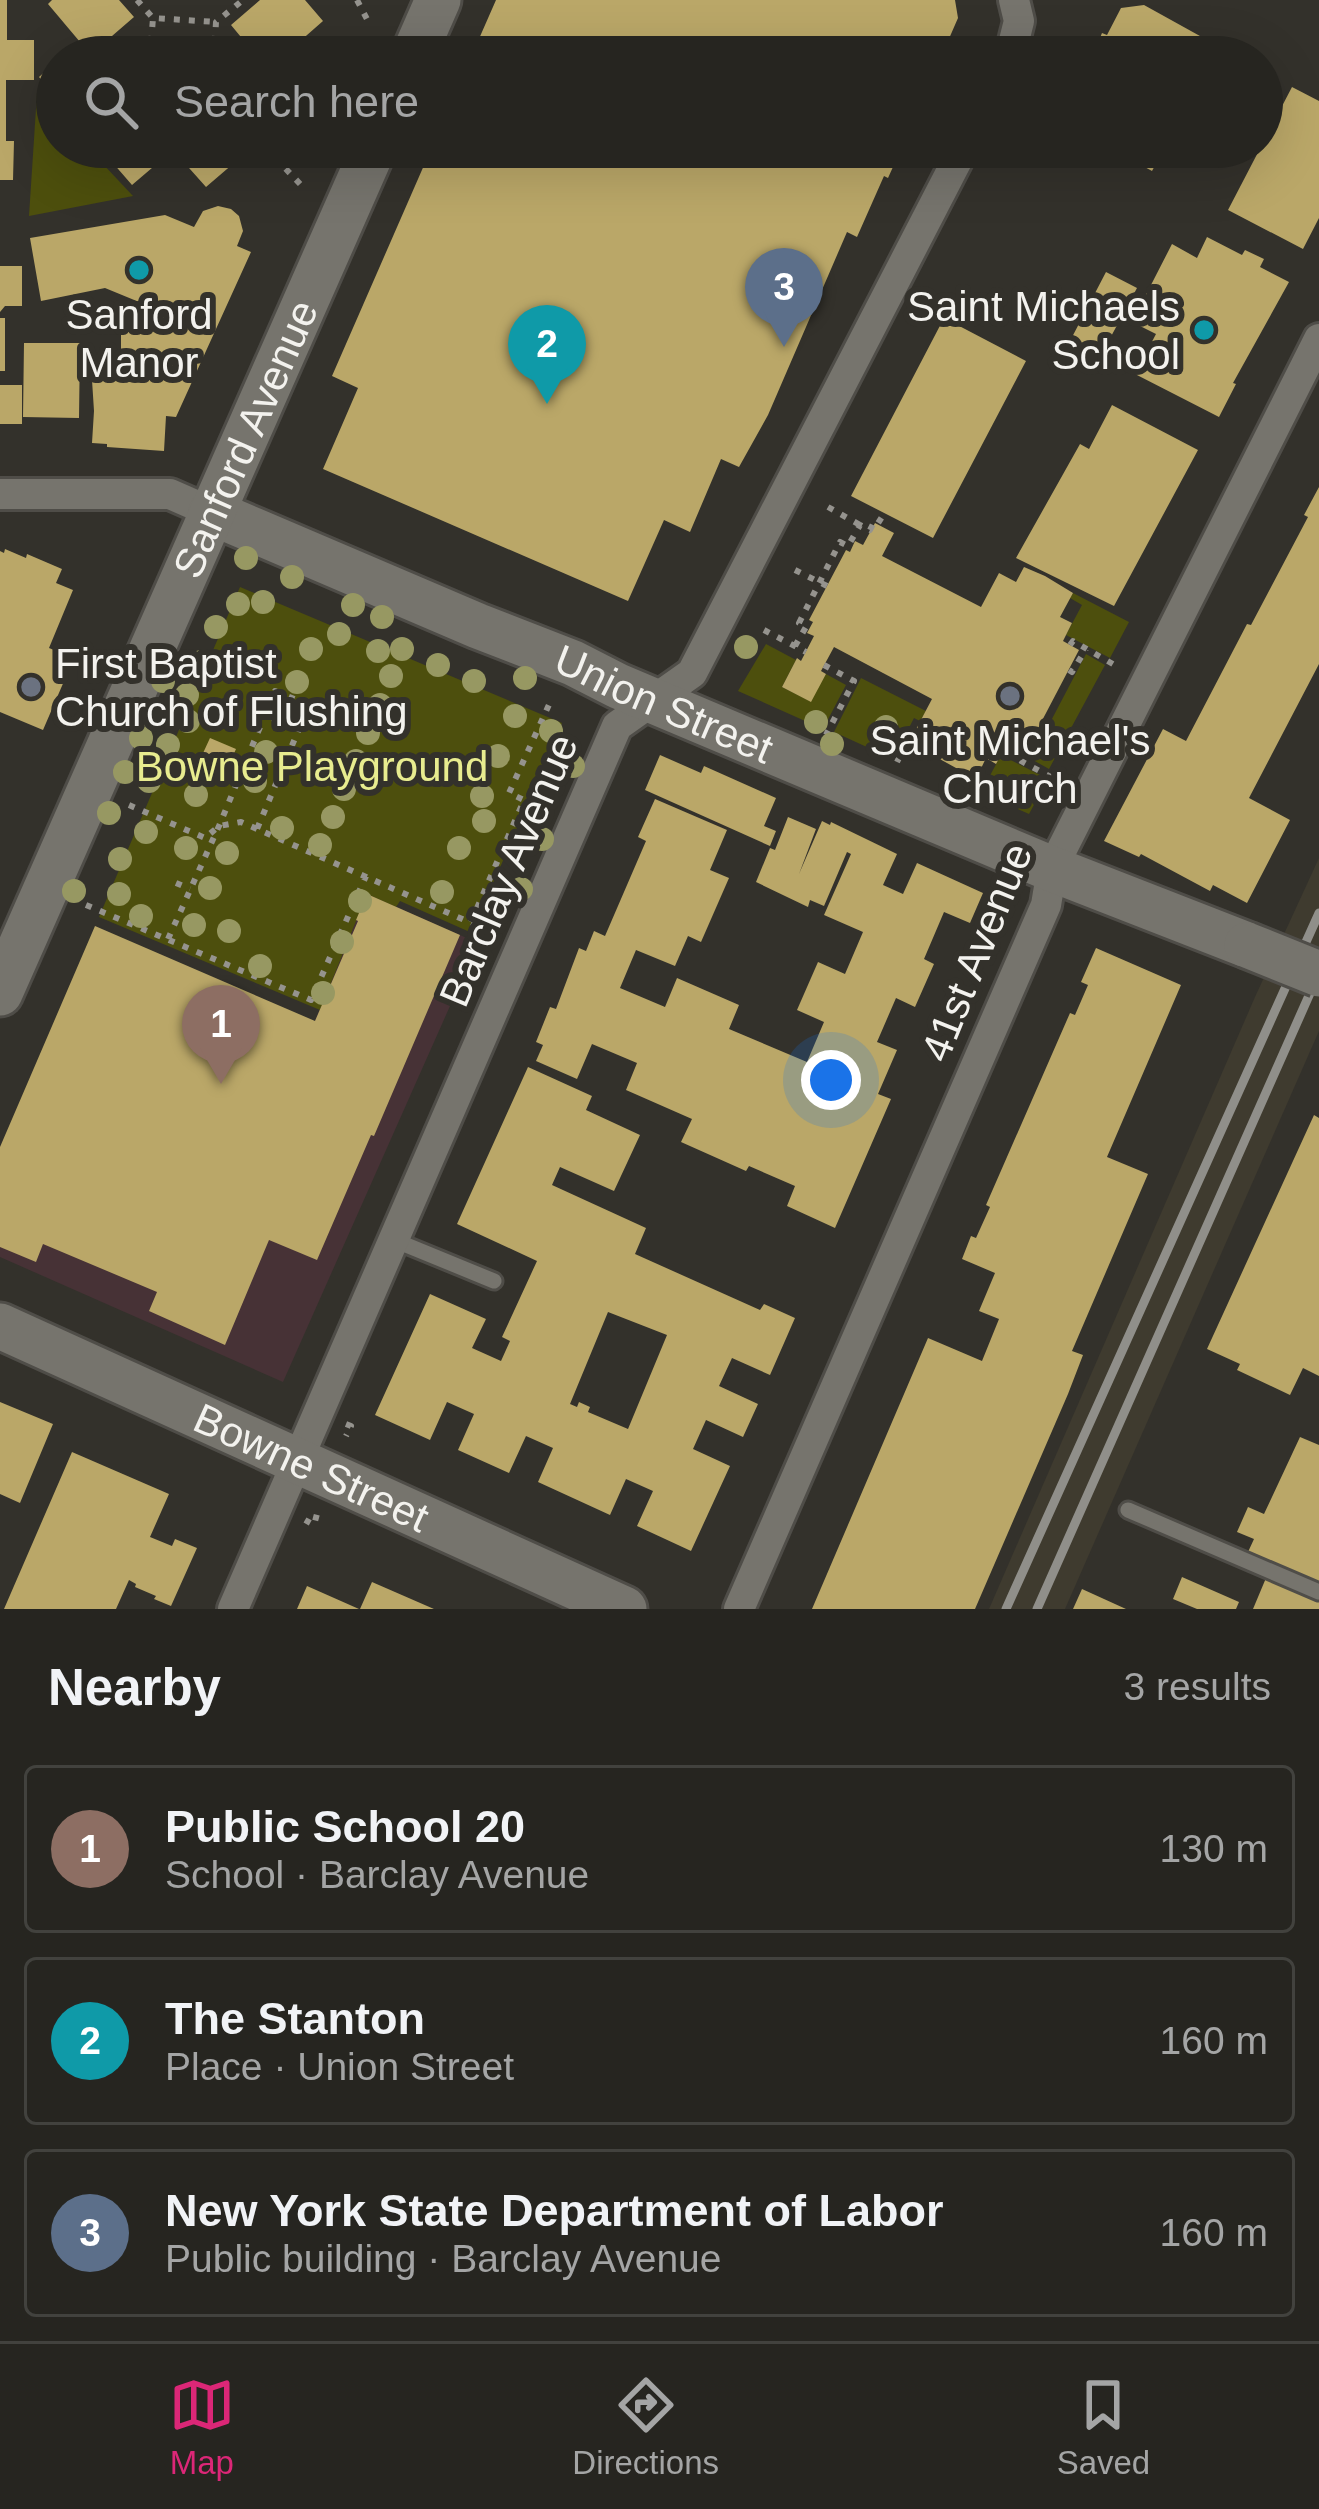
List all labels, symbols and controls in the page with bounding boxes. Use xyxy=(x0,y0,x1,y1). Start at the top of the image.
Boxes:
search box xyxy=(36,36,1283,168)
icon: search xyxy=(78,69,144,135)
text: Search here xyxy=(174,76,419,127)
pin: 3 xyxy=(745,248,823,347)
marker: Sanford Manor xyxy=(126,257,152,283)
place label: Saint Michaels School xyxy=(907,283,1180,378)
place label: Sanford Manor xyxy=(65,291,213,386)
street label: Sanford Avenue xyxy=(164,293,327,585)
pin: 2 xyxy=(508,305,586,404)
marker: Saint Michaels School xyxy=(1191,317,1217,343)
street label: Union Street xyxy=(548,635,780,773)
place label: First Baptist Church of Flushing xyxy=(55,640,408,735)
marker: First Baptist Church of Flushing xyxy=(18,674,44,700)
marker: Saint Michael's Church xyxy=(997,683,1023,709)
place label: Saint Michael's Church xyxy=(869,717,1151,812)
street label: Barclay Avenue xyxy=(430,727,587,1013)
park label: Bowne Playground xyxy=(136,743,488,790)
street label: 41st Avenue xyxy=(912,837,1041,1068)
pin: 1 xyxy=(182,985,260,1084)
your location xyxy=(801,1050,861,1110)
street label: Bowne Street xyxy=(187,1394,436,1541)
text: Nearby xyxy=(48,1659,221,1716)
text: 3 results xyxy=(1124,1665,1271,1708)
text: Public School 20 xyxy=(165,1801,525,1852)
text: 1 xyxy=(79,1827,101,1870)
text: 130 m xyxy=(1160,1827,1268,1870)
text: School · Barclay Avenue xyxy=(165,1853,589,1896)
text: The Stanton xyxy=(165,1993,425,2044)
text: 2 xyxy=(79,2019,101,2062)
text: 160 m xyxy=(1160,2019,1268,2062)
text: Place · Union Street xyxy=(165,2045,514,2088)
text: New York State Department of Labor xyxy=(165,2185,944,2236)
text: 3 xyxy=(79,2211,101,2254)
text: 160 m xyxy=(1160,2211,1268,2254)
text: Public building · Barclay Avenue xyxy=(165,2237,721,2280)
tab: Map xyxy=(169,2372,235,2482)
tab: Directions xyxy=(572,2372,719,2482)
tab: Saved xyxy=(1057,2372,1150,2482)

